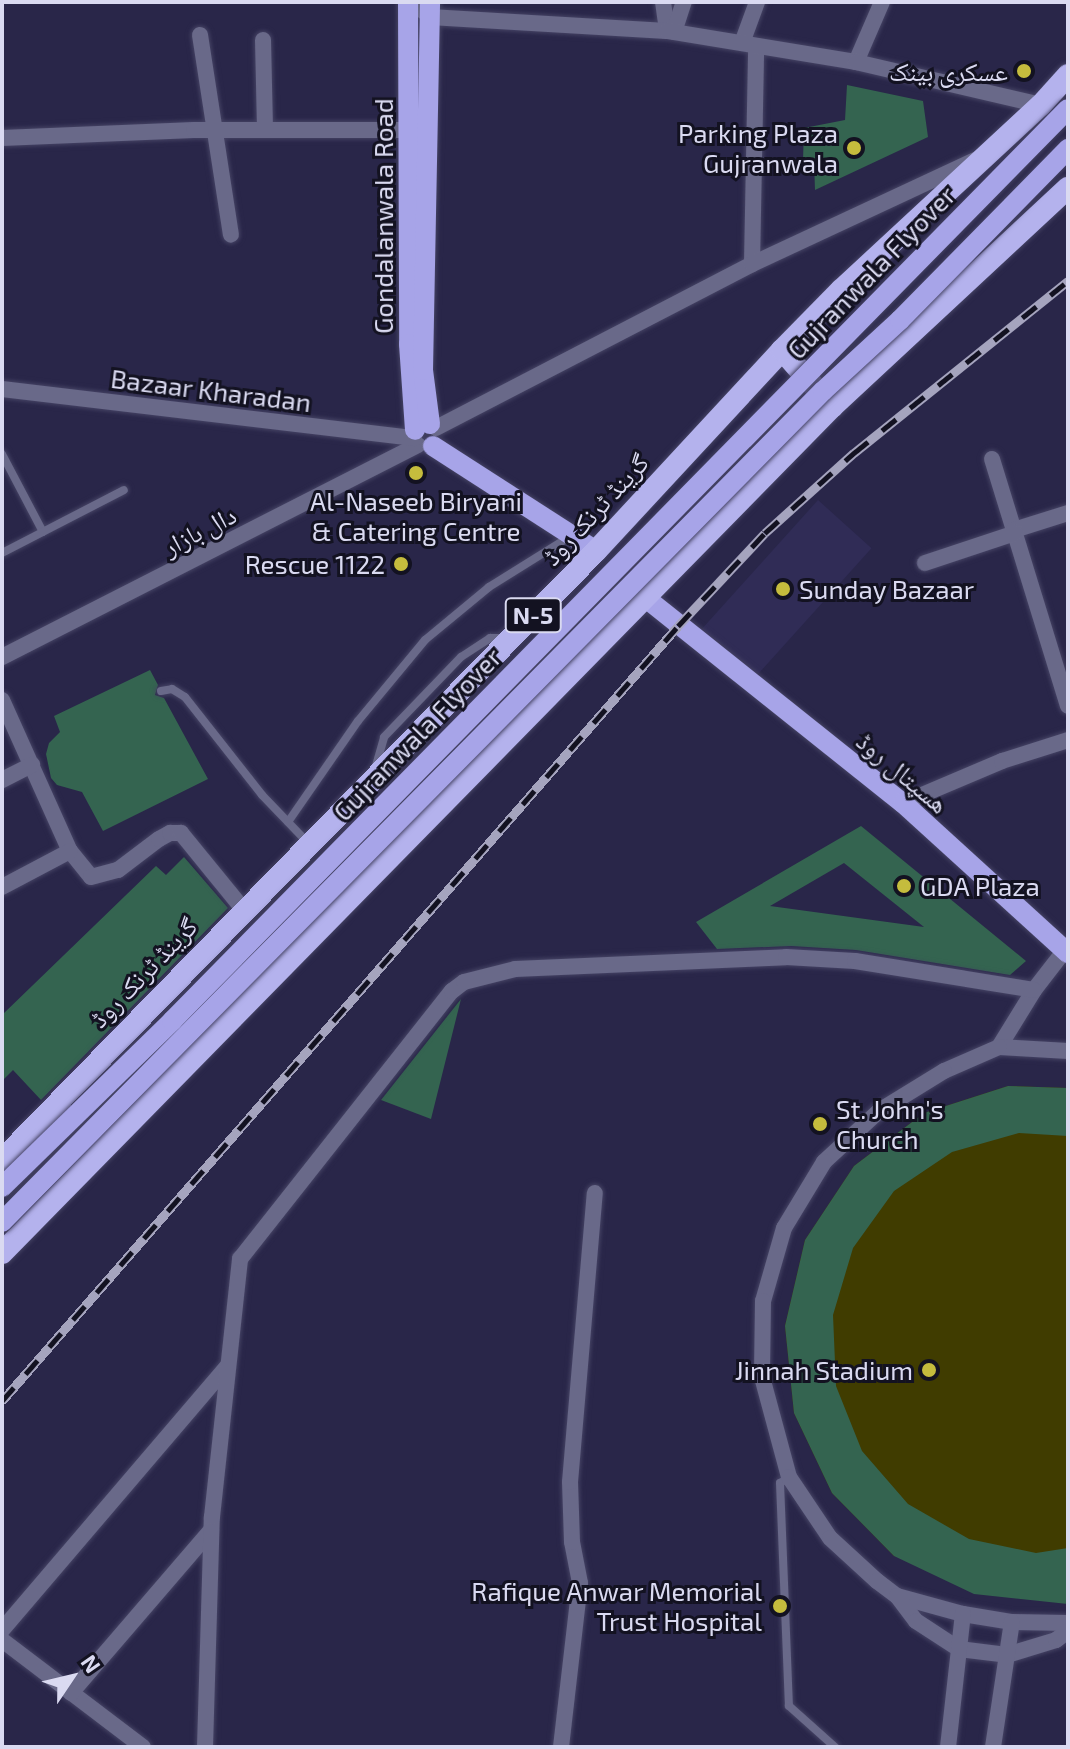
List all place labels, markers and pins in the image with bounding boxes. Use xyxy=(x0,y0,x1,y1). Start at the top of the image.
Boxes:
place label: عسکری بینک xyxy=(889,55,1008,87)
marker: عسکری بینک xyxy=(1015,62,1033,80)
place label: Parking Plaza Gujranwala xyxy=(678,117,838,178)
marker: Parking Plaza Gujranwala xyxy=(845,139,863,157)
marker: Al-Naseeb Biryani & Catering Centre xyxy=(407,464,425,482)
place label: Al-Naseeb Biryani & Catering Centre xyxy=(310,485,522,546)
place label: Rescue 1122 xyxy=(245,548,385,580)
marker: Rescue 1122 xyxy=(392,555,410,573)
place label: Sunday Bazaar xyxy=(799,573,975,605)
marker: Sunday Bazaar xyxy=(774,580,792,598)
place label: GDA Plaza xyxy=(920,870,1040,902)
marker: GDA Plaza xyxy=(895,877,913,895)
place label: St. John's Church xyxy=(836,1093,944,1154)
marker: St. John's Church xyxy=(811,1115,829,1133)
place label: Jinnah Stadium xyxy=(735,1354,913,1386)
marker: Jinnah Stadium xyxy=(920,1361,938,1379)
place label: Rafique Anwar Memorial Trust Hospital xyxy=(470,1575,762,1636)
marker: Rafique Anwar Memorial Trust Hospital xyxy=(769,1595,791,1617)

